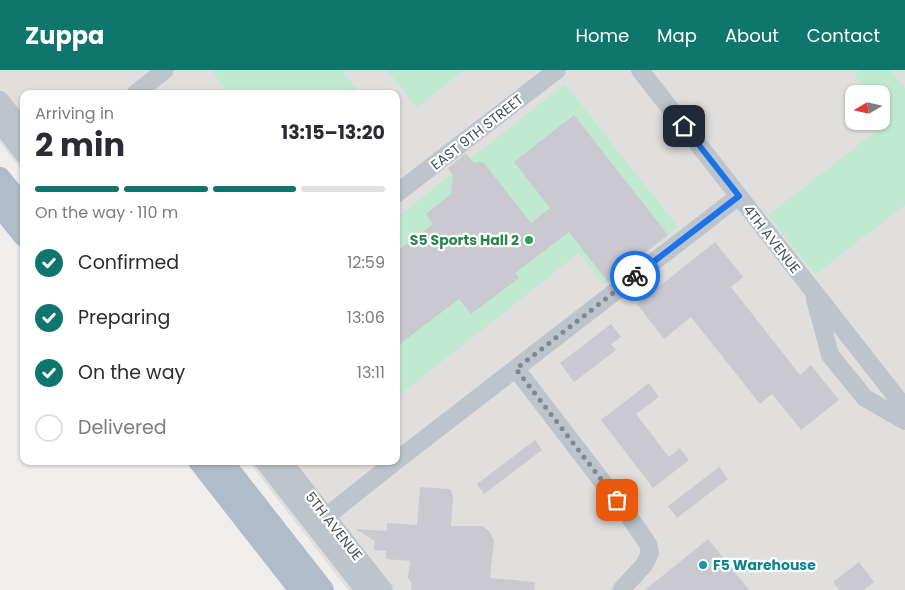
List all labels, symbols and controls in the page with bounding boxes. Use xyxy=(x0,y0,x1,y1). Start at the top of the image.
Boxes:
text: Zuppa xyxy=(25,19,104,52)
text: Home xyxy=(575,23,629,48)
text: Map xyxy=(657,23,697,48)
text: About xyxy=(725,23,779,48)
text: Contact xyxy=(807,23,880,48)
north arrow xyxy=(845,85,890,130)
map controls xyxy=(845,85,890,130)
street label: EAST 9TH STREET xyxy=(427,89,528,174)
text: Arriving in xyxy=(35,102,114,125)
pin xyxy=(663,105,705,147)
icon: home xyxy=(670,112,698,140)
text: 13:15–13:20 xyxy=(281,119,385,146)
text: 2 min xyxy=(35,122,125,167)
street label: 4TH AVENUE xyxy=(739,200,805,278)
text: On the way · 110 m xyxy=(35,201,178,224)
place label: S5 Sports Hall 2 xyxy=(410,230,519,250)
marker: S5 Sports Hall 2 xyxy=(523,234,535,246)
icon: check xyxy=(35,249,63,277)
text: Confirmed xyxy=(78,249,179,276)
text: 12:59 xyxy=(347,251,385,274)
courier xyxy=(610,251,660,301)
icon: bike xyxy=(621,262,649,290)
icon: check xyxy=(35,304,63,332)
text: Preparing xyxy=(78,304,170,331)
text: 13:06 xyxy=(347,306,385,329)
icon: check xyxy=(35,359,63,387)
text: On the way xyxy=(78,359,185,386)
text: 13:11 xyxy=(357,361,385,384)
text: Delivered xyxy=(78,414,167,441)
pin xyxy=(596,479,638,521)
icon: bag xyxy=(603,486,631,514)
street label: 5TH AVENUE xyxy=(301,487,367,565)
place label: F5 Warehouse xyxy=(713,555,816,575)
marker: F5 Warehouse xyxy=(697,559,709,571)

